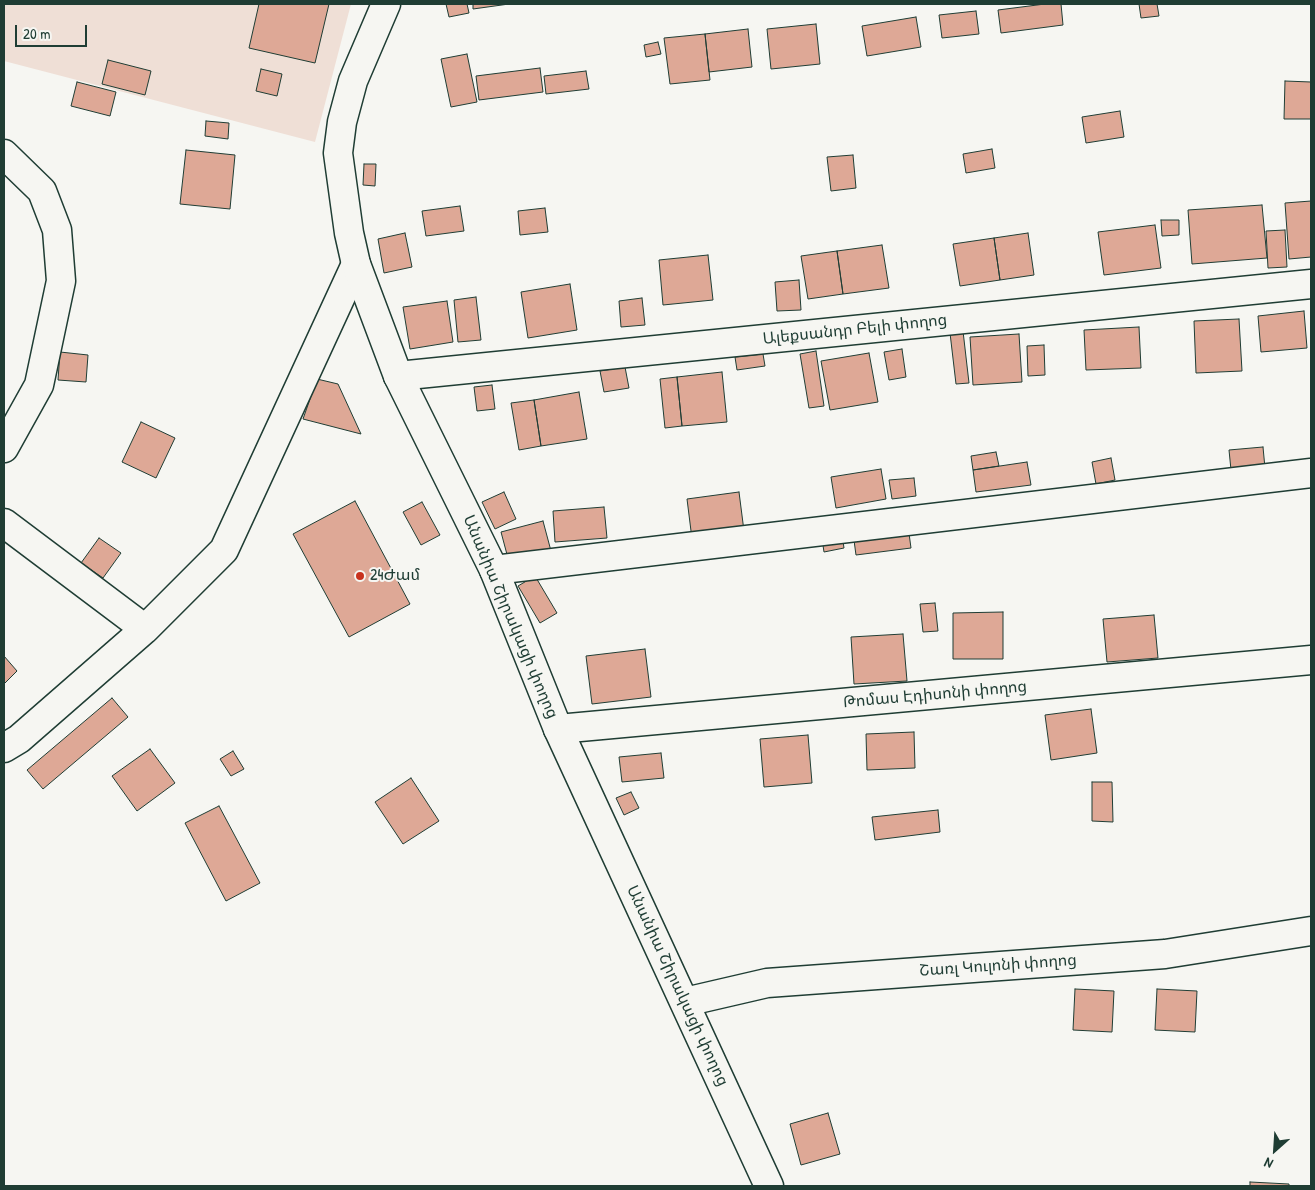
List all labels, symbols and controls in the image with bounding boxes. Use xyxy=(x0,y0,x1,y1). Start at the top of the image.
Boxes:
scale bar xyxy=(18,15,90,47)
text: 20 m xyxy=(23,23,50,44)
street label: Ալեքսանդր Բելի փողոց xyxy=(762,311,948,349)
street label: Անանիա Շիրակացի փողոց xyxy=(458,512,562,722)
place label: 24Ժամ xyxy=(370,566,420,586)
marker: 24Ժամ xyxy=(354,570,366,582)
street label: Թոմաս Էդիսոնի փողոց xyxy=(842,677,1028,713)
street label: Անանիա Շիրակացի փողոց xyxy=(622,883,732,1089)
street label: Շառլ Կուլոնի փողոց xyxy=(919,951,1077,981)
north arrow xyxy=(1250,1125,1300,1175)
text: N xyxy=(1261,1154,1276,1174)

